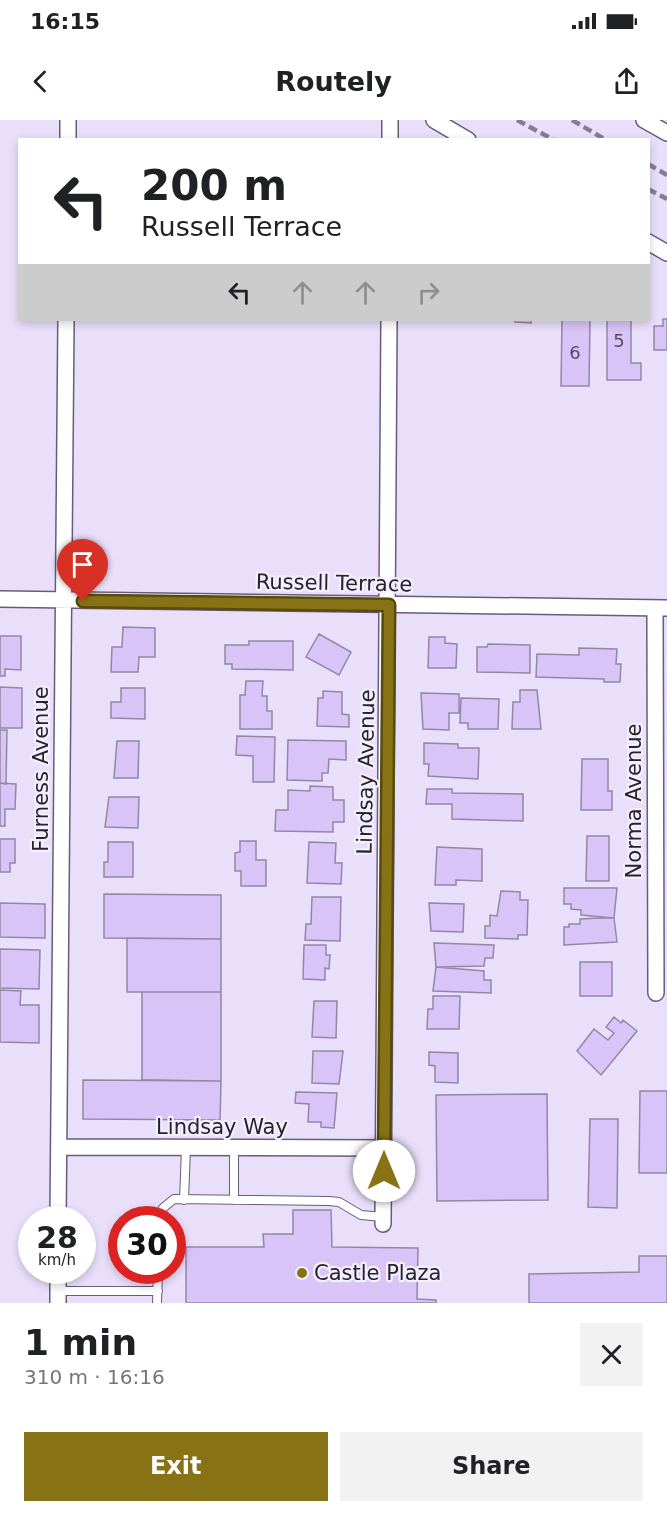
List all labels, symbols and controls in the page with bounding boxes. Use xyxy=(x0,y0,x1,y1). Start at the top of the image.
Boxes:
text: 16:15 xyxy=(30,9,100,34)
icon: back xyxy=(24,65,57,98)
icon: share xyxy=(610,65,643,98)
text: Routely xyxy=(275,66,392,97)
text: 200 m xyxy=(141,161,287,210)
icon: left xyxy=(42,162,120,240)
text: Russell Terrace xyxy=(141,211,342,242)
icon: left xyxy=(223,276,256,309)
icon: ahead xyxy=(286,276,319,309)
icon: ahead xyxy=(349,276,382,309)
icon: right xyxy=(412,276,445,309)
house number: 5 xyxy=(613,330,625,351)
house number: 6 xyxy=(569,342,581,363)
pin xyxy=(57,539,108,601)
icon: arrive xyxy=(66,548,99,581)
street label: Russell Terrace xyxy=(256,570,412,596)
street label: Furness Avenue xyxy=(29,686,53,852)
street label: Lindsay Avenue xyxy=(353,689,379,855)
street label: Norma Avenue xyxy=(622,724,646,878)
street label: Lindsay Way xyxy=(156,1115,288,1139)
position arrow xyxy=(352,1139,416,1203)
speed limit sign: 30 xyxy=(108,1206,186,1284)
text: 28 xyxy=(36,1220,78,1255)
text: km/h xyxy=(38,1251,76,1269)
place label: Castle Plaza xyxy=(314,1261,441,1285)
marker: Castle Plaza xyxy=(295,1266,309,1280)
text: 1 min xyxy=(24,1322,137,1363)
button: close xyxy=(580,1323,643,1386)
text: 310 m · 16:16 xyxy=(24,1365,165,1389)
button: Exit xyxy=(24,1432,328,1501)
button: Share xyxy=(340,1432,643,1501)

